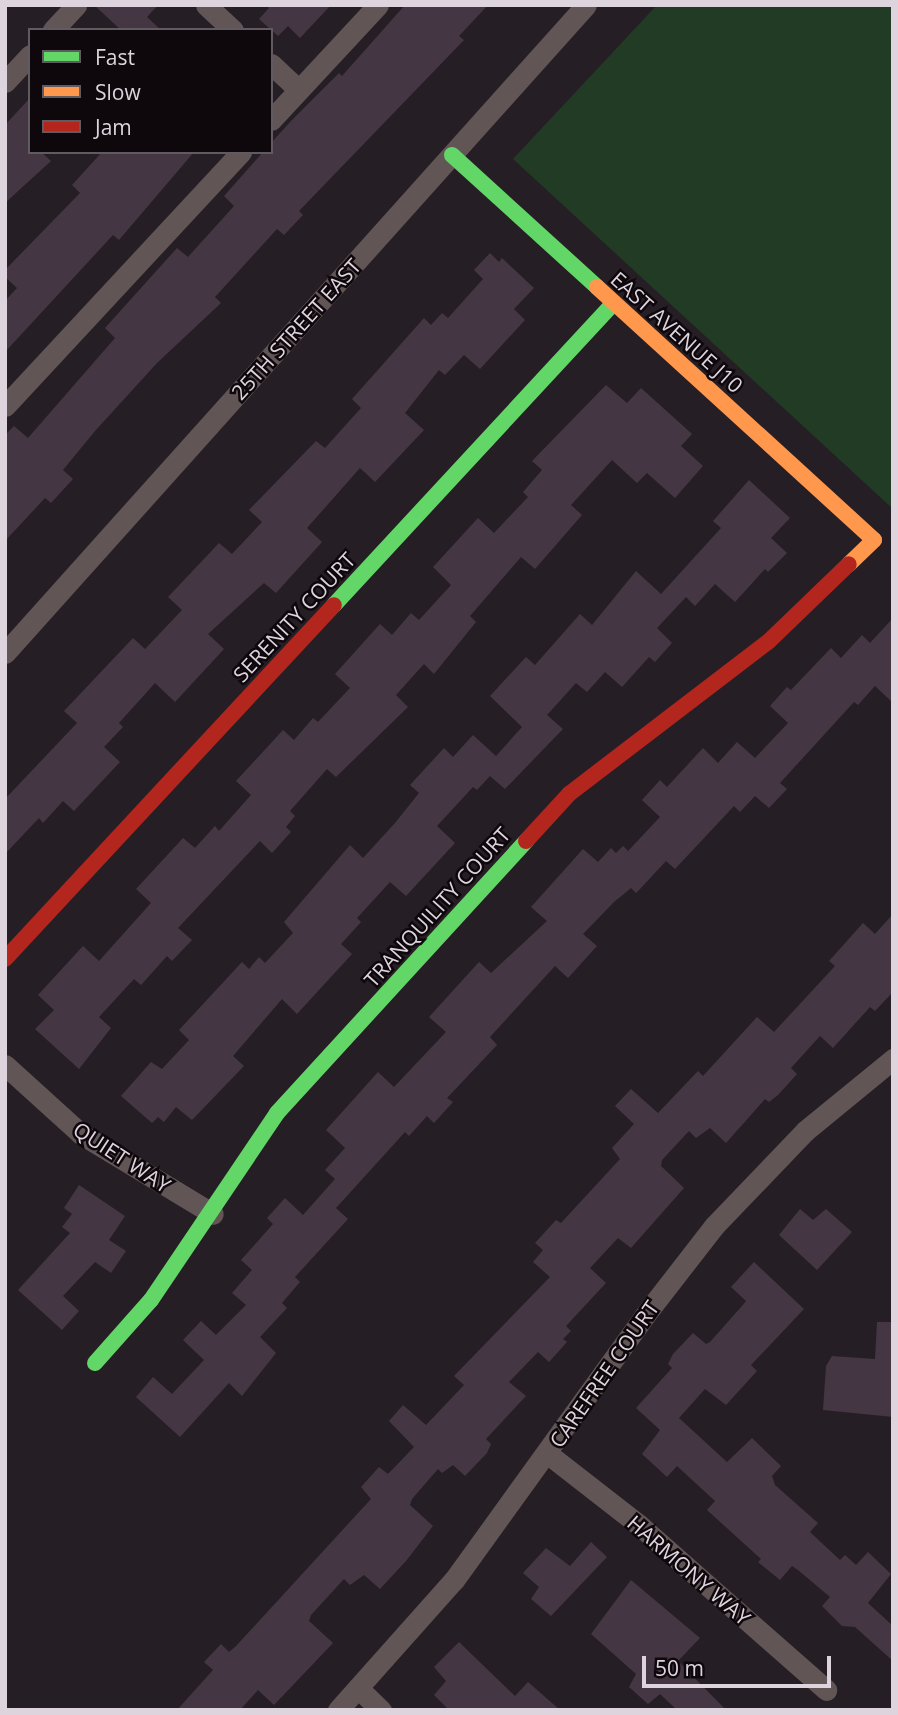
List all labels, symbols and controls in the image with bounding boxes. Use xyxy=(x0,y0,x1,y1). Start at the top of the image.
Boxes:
legend xyxy=(28,28,273,154)
text: Fast xyxy=(95,43,135,71)
text: Slow xyxy=(95,78,141,106)
text: Jam xyxy=(95,113,132,141)
street label: 25TH STREET EAST xyxy=(226,253,366,405)
street label: EAST AVENUE J10 xyxy=(606,266,748,398)
street label: SERENITY COURT xyxy=(228,547,360,687)
street label: TRANQUILITY COURT xyxy=(359,822,515,992)
street label: QUIET WAY xyxy=(69,1116,175,1198)
street label: CAREFREE COURT xyxy=(544,1296,664,1452)
street label: HARMONY WAY xyxy=(622,1510,756,1630)
scale bar xyxy=(646,1642,835,1686)
text: 50 m xyxy=(655,1654,704,1682)

